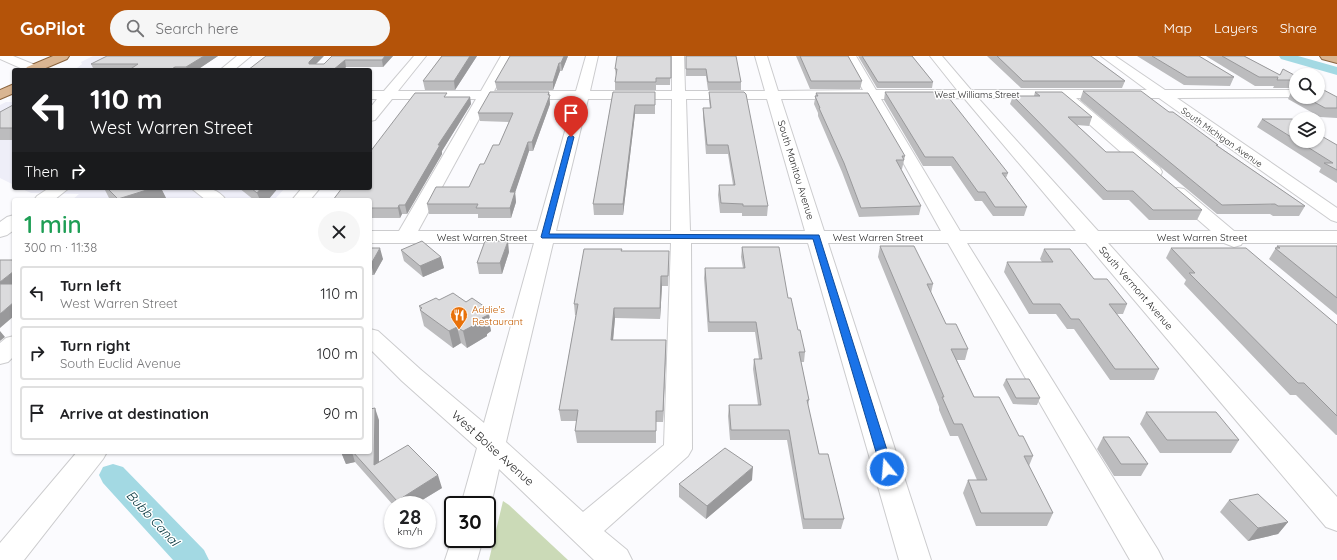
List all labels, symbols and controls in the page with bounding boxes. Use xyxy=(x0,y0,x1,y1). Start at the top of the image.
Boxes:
search box xyxy=(110,10,390,46)
text: GoPilot xyxy=(20,16,86,40)
icon: search xyxy=(124,17,146,39)
text: Search here xyxy=(156,19,238,38)
text: Map xyxy=(1163,19,1192,37)
text: Layers xyxy=(1214,19,1258,37)
text: Share xyxy=(1280,19,1317,37)
map controls xyxy=(1289,68,1325,148)
button: search xyxy=(1289,68,1325,104)
text: 110 m xyxy=(90,81,163,116)
icon: left xyxy=(24,84,76,136)
street label: West Williams Street xyxy=(935,89,1020,100)
pin xyxy=(554,96,588,137)
icon: arrive xyxy=(560,102,582,124)
street label: South Michigan Avenue xyxy=(1179,105,1265,169)
button: layers xyxy=(1289,112,1325,148)
text: West Warren Street xyxy=(90,116,253,139)
street label: South Manitou Avenue xyxy=(775,119,817,222)
icon: right xyxy=(67,160,89,182)
text: Then xyxy=(24,162,59,181)
text: 1 min xyxy=(24,209,82,239)
button: close xyxy=(318,211,360,253)
street label: West Warren Street xyxy=(437,231,528,244)
street label: West Warren Street xyxy=(833,231,924,244)
street label: West Warren Street xyxy=(1157,231,1248,244)
text: 300 m · 11:38 xyxy=(24,239,97,255)
street label: South Vermont Avenue xyxy=(1096,244,1176,333)
text: Turn left xyxy=(60,276,122,295)
icon: left xyxy=(26,282,48,304)
text: 110 m xyxy=(320,284,358,303)
text: West Warren Street xyxy=(60,295,178,311)
place label: Addie's Restaurant xyxy=(472,303,524,328)
restaurant icon: Addie's Restaurant xyxy=(449,305,469,330)
text: Turn right xyxy=(60,336,131,355)
icon: right xyxy=(26,342,48,364)
text: 100 m xyxy=(317,344,358,363)
text: South Euclid Avenue xyxy=(60,355,181,371)
icon: arrive xyxy=(26,402,48,424)
text: Arrive at destination xyxy=(60,404,209,423)
text: 90 m xyxy=(323,404,358,423)
street label: West Boise Avenue xyxy=(449,407,537,489)
position arrow xyxy=(866,448,908,490)
water label: Bubb Canal xyxy=(123,487,184,550)
speed limit sign: 30 xyxy=(444,496,496,548)
text: 28 xyxy=(399,504,421,529)
text: km/h xyxy=(397,525,423,538)

